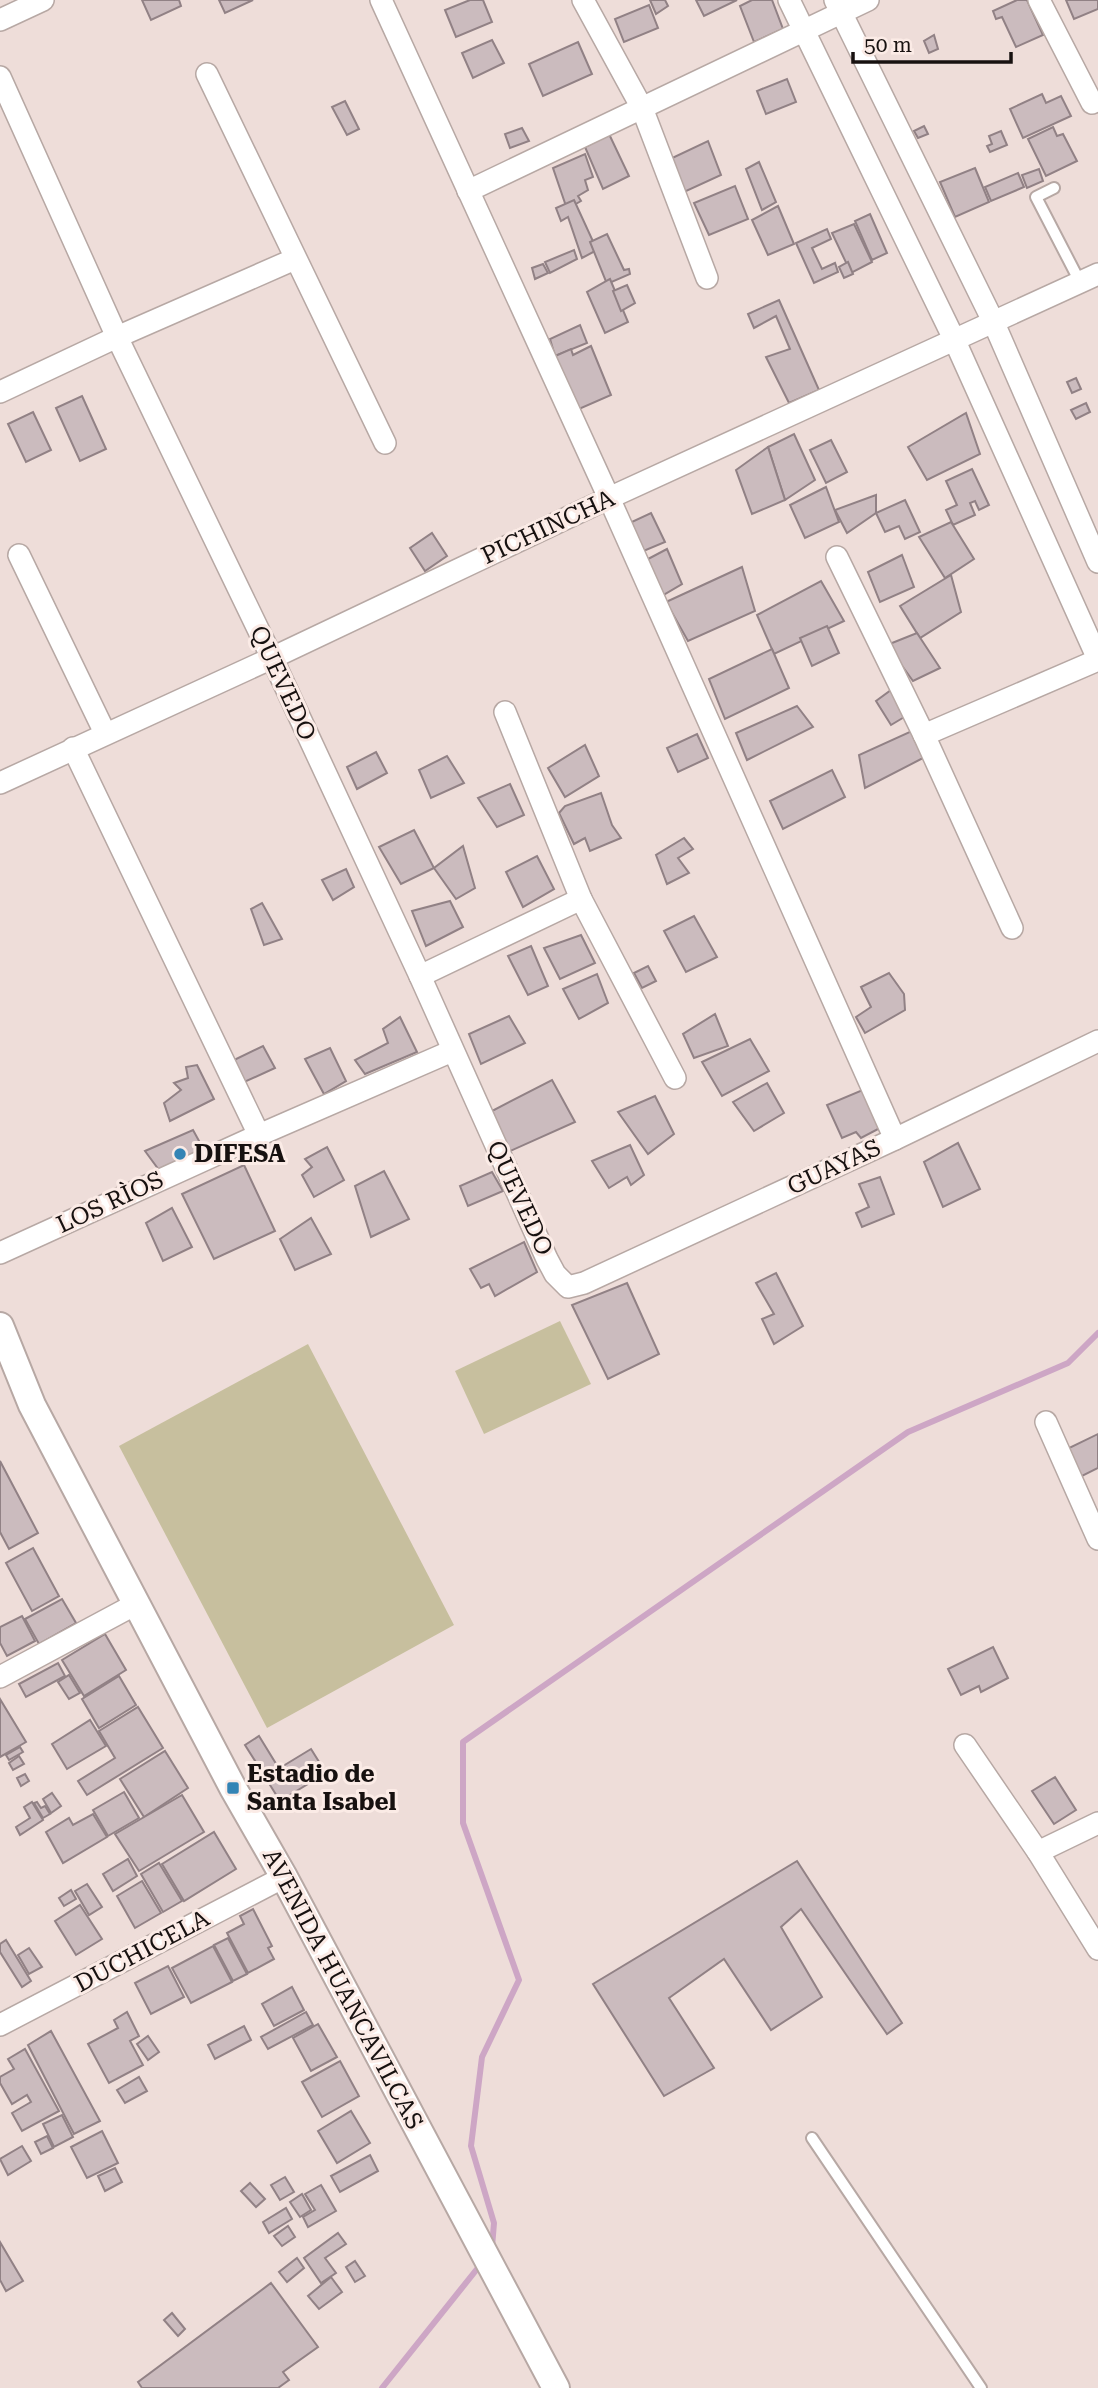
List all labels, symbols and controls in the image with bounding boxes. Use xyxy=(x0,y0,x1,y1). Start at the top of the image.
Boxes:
scale bar xyxy=(853,21,1010,65)
text: 50 m xyxy=(864,33,912,57)
street label: PICHINCHA xyxy=(477,484,619,570)
street label: QUEVEDO xyxy=(244,621,322,745)
street label: GUAYAS xyxy=(783,1133,885,1201)
street label: QUEVEDO xyxy=(481,1136,559,1260)
place label: DIFESA xyxy=(194,1140,286,1168)
marker: DIFESA xyxy=(172,1146,188,1162)
street label: LOS RÌOS xyxy=(52,1164,168,1239)
place label: Estadio de Santa Isabel xyxy=(247,1760,397,1816)
marker: Estadio de Santa Isabel xyxy=(225,1780,241,1796)
street label: AVENIDA HUANCAVILCAS xyxy=(257,1844,429,2134)
street label: DUCHICELA xyxy=(70,1904,214,1998)

